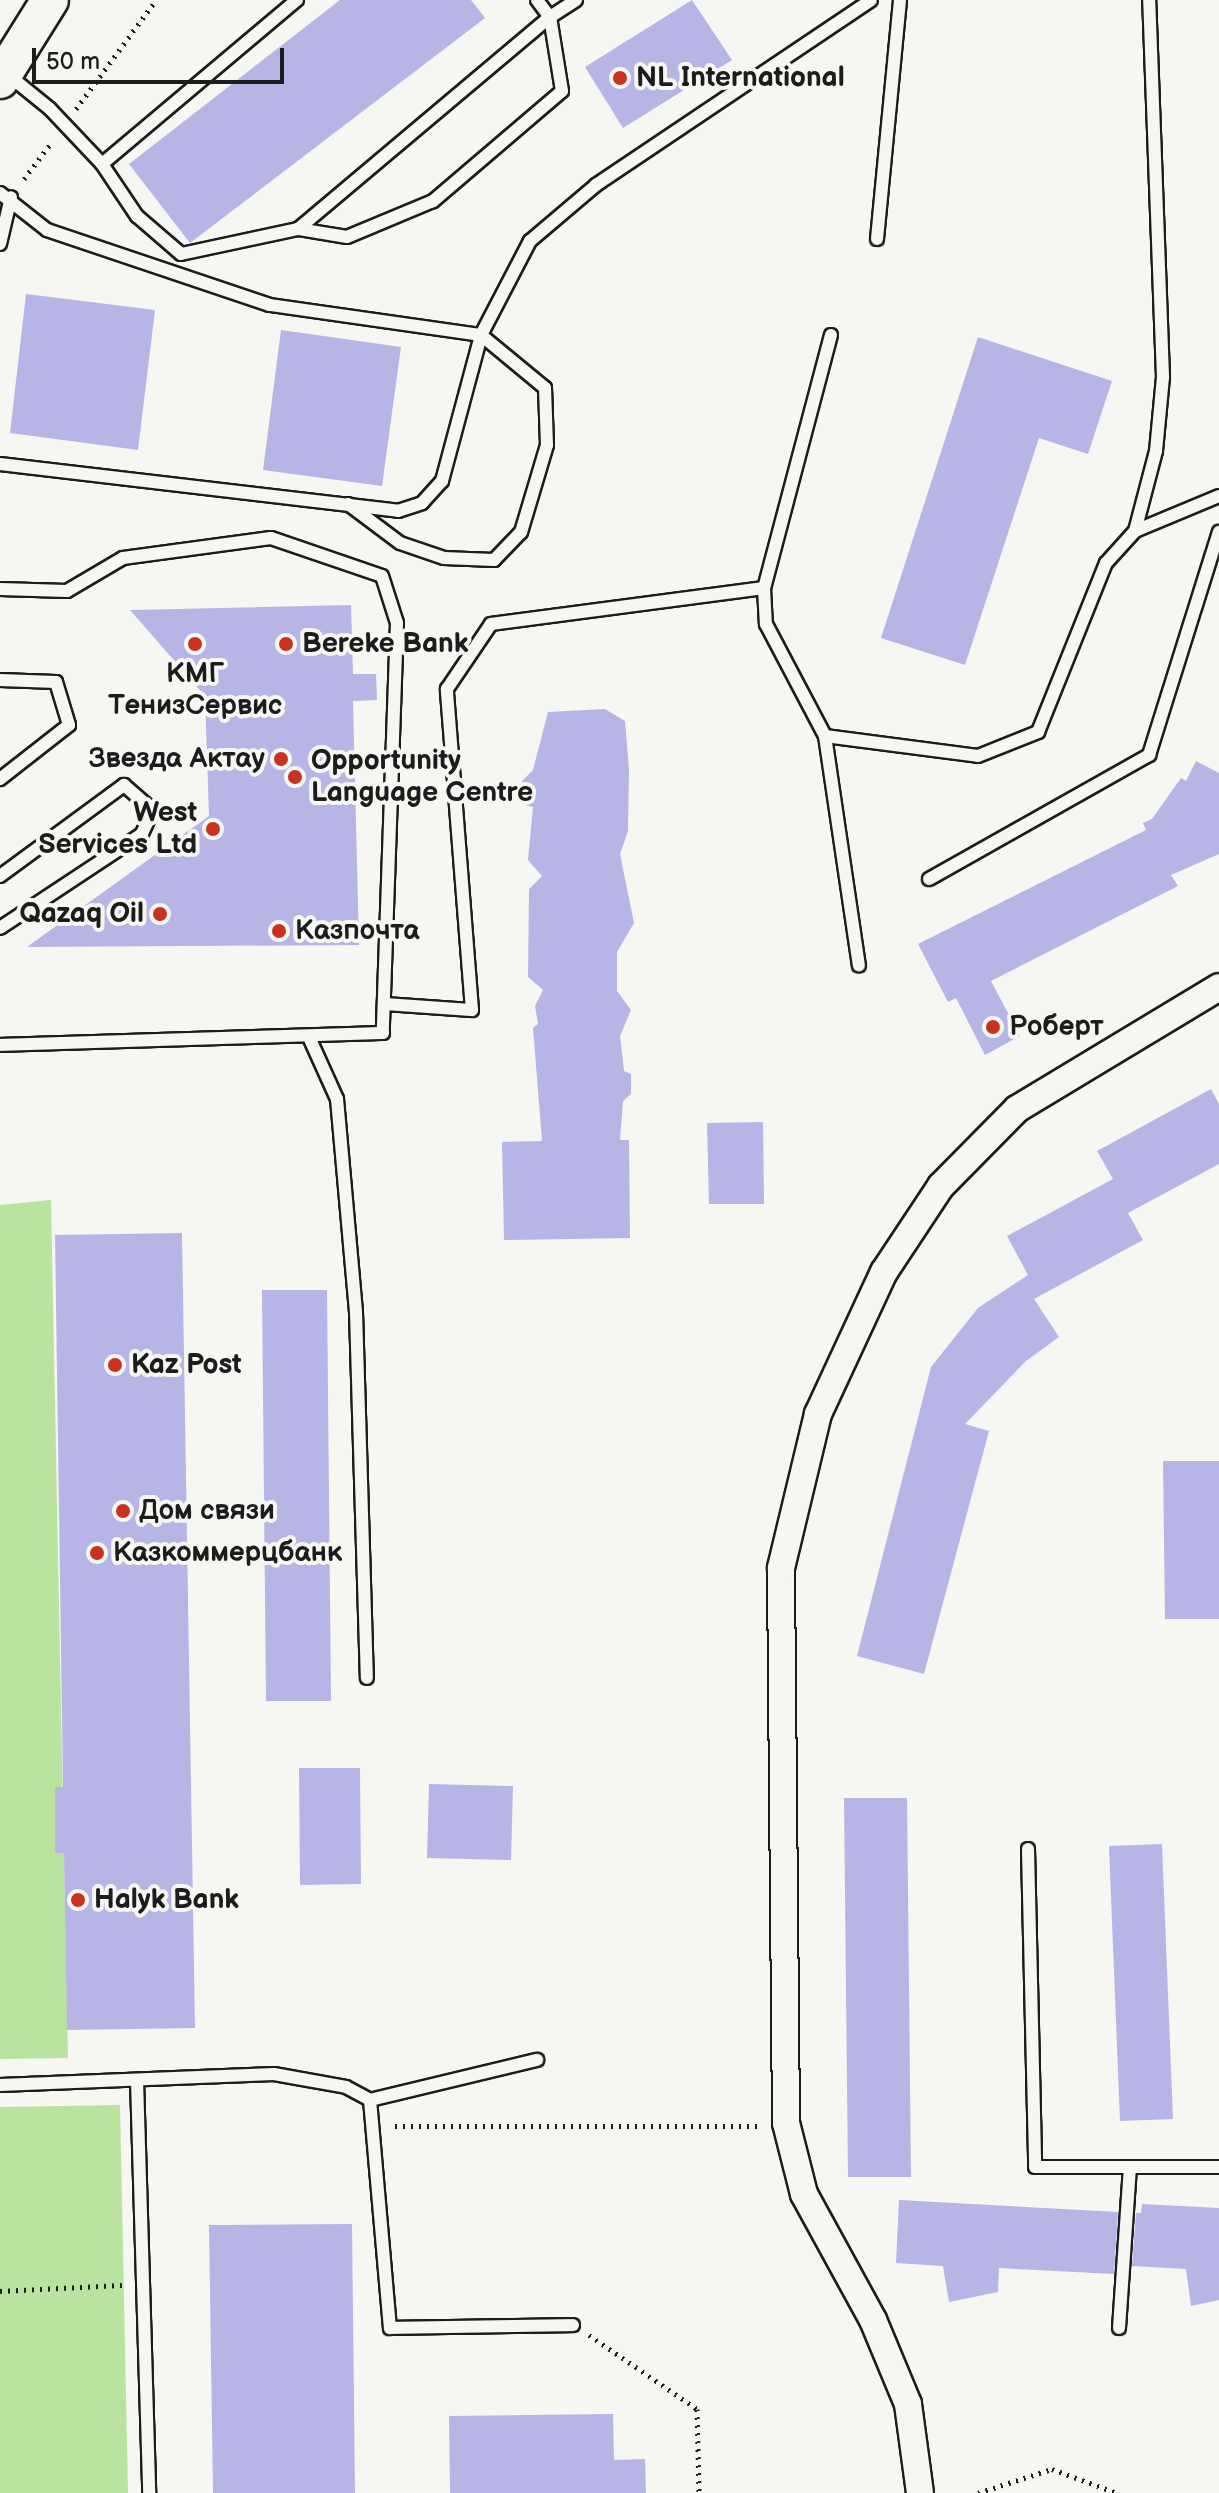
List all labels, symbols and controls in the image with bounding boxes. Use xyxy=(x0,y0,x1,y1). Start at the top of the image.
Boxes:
scale bar xyxy=(36,32,288,82)
text: 50 m xyxy=(46,47,100,76)
place label: NL International xyxy=(636,61,845,95)
marker: NL International xyxy=(611,69,629,87)
place label: Bereke Bank xyxy=(302,627,468,661)
marker: КМГ ТенизСервис xyxy=(186,635,204,653)
marker: Bereke Bank xyxy=(277,635,295,653)
place label: КМГ ТенизСервис xyxy=(108,657,282,723)
place label: Звезда Актау xyxy=(88,742,265,776)
place label: Opportunity Language Centre xyxy=(311,744,533,810)
marker: Звезда Актау xyxy=(272,750,290,768)
marker: Opportunity Language Centre xyxy=(286,768,304,786)
place label: West Services Ltd xyxy=(38,796,197,862)
marker: West Services Ltd xyxy=(204,820,222,838)
place label: Qazaq Oil xyxy=(20,897,144,931)
marker: Qazaq Oil xyxy=(151,905,169,923)
place label: Казпочта xyxy=(295,914,420,948)
marker: Казпочта xyxy=(270,922,288,940)
place label: Роберт xyxy=(1009,1010,1104,1044)
marker: Роберт xyxy=(984,1018,1002,1036)
place label: Kaz Post xyxy=(131,1348,242,1382)
marker: Kaz Post xyxy=(106,1356,124,1374)
place label: Дом связи xyxy=(139,1494,275,1528)
marker: Дом связи xyxy=(114,1502,132,1520)
place label: Казкоммерцбанк xyxy=(113,1536,342,1570)
marker: Казкоммерцбанк xyxy=(88,1544,106,1562)
place label: Halyk Bank xyxy=(94,1883,239,1917)
marker: Halyk Bank xyxy=(69,1891,87,1909)

